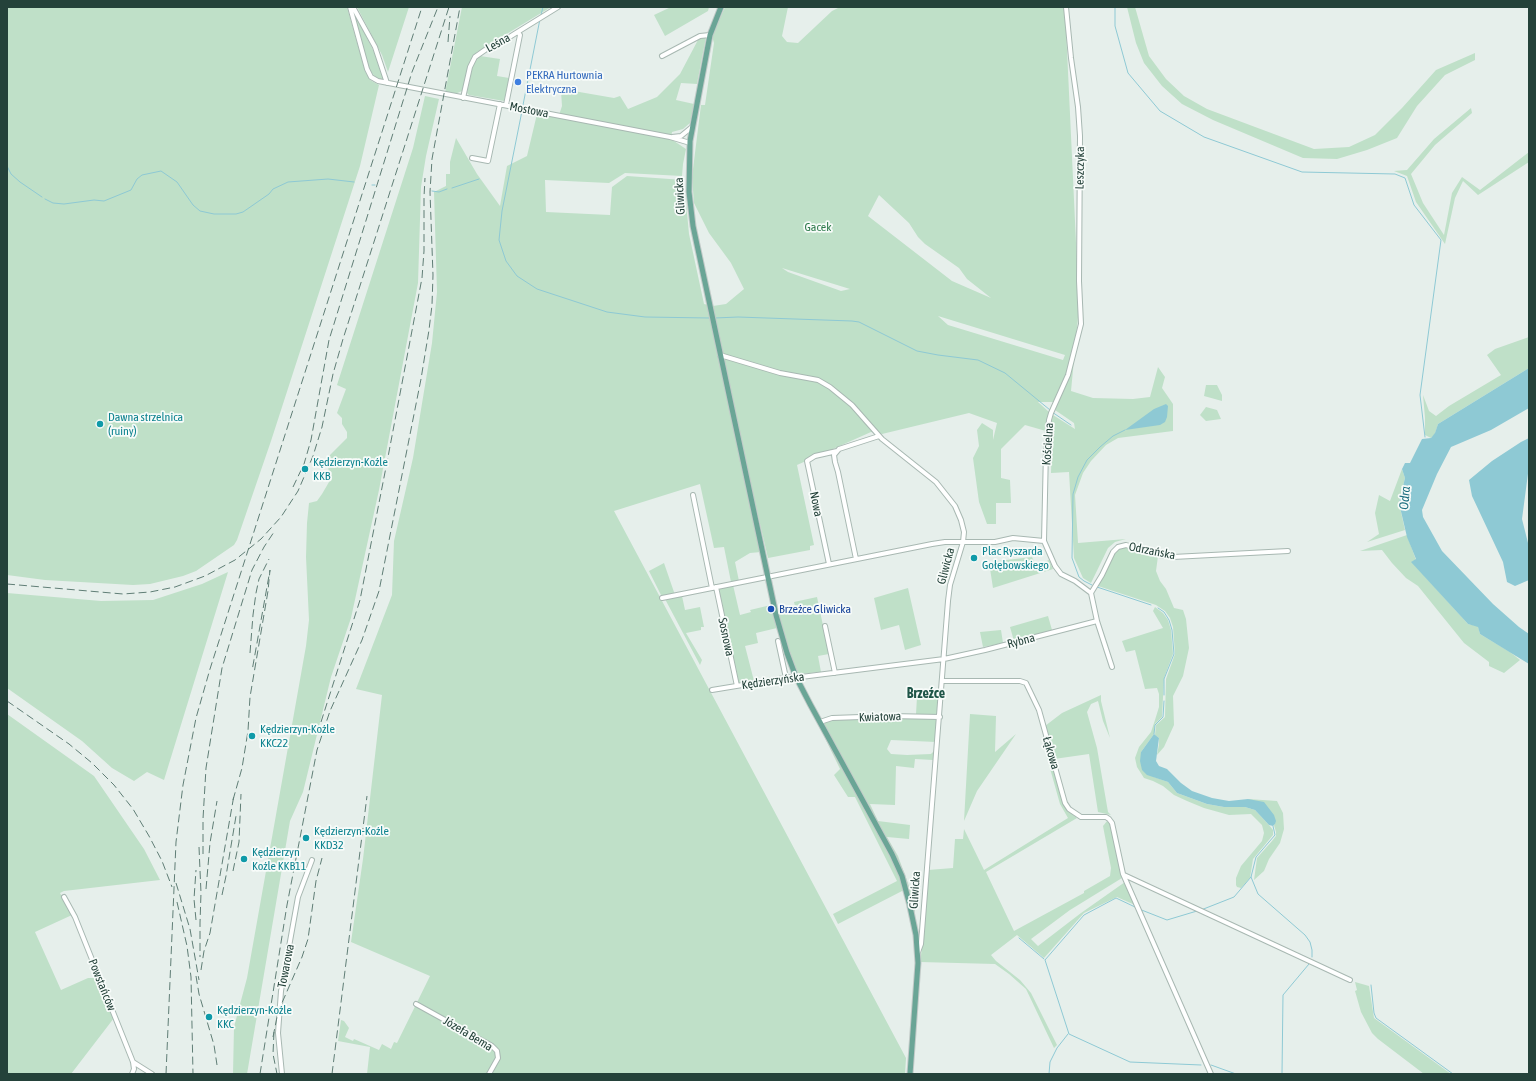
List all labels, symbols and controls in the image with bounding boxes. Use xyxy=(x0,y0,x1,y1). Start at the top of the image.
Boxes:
street label: Leśna xyxy=(483,30,513,56)
place label: PEKRA Hurtownia Elektryczna xyxy=(526,68,603,96)
marker: PEKRA Hurtownia Elektryczna xyxy=(513,77,523,87)
street label: Mostowa xyxy=(508,99,550,121)
street label: Leszczyka xyxy=(1072,146,1088,190)
street label: Gliwicka xyxy=(672,177,688,215)
park label: Gacek xyxy=(804,220,832,234)
place label: Dawna strzelnica (ruiny) xyxy=(108,410,183,438)
marker: Dawna strzelnica (ruiny) xyxy=(95,419,105,429)
street label: Kościelna xyxy=(1039,422,1057,466)
place label: Kędzierzyn-Koźle KKB xyxy=(313,455,388,483)
marker: Kędzierzyn-Koźle KKB xyxy=(300,464,310,474)
water label: Odra xyxy=(1396,486,1414,510)
street label: Nowa xyxy=(806,490,826,518)
street label: Odrzańska xyxy=(1128,539,1176,563)
place label: Plac Ryszarda Gołębowskiego xyxy=(982,544,1049,572)
street label: Gliwicka xyxy=(934,546,958,586)
marker: Plac Ryszarda Gołębowskiego xyxy=(969,553,979,563)
place label: Brzeźce Gliwicka xyxy=(779,602,851,616)
marker: Brzeźce Gliwicka xyxy=(766,604,776,614)
street label: Sosnowa xyxy=(715,616,737,658)
street label: Rybna xyxy=(1006,630,1036,652)
street label: Kędzierzyńska xyxy=(741,669,805,693)
district label: Brzeźce xyxy=(907,686,945,702)
street label: Kwiatowa xyxy=(859,709,901,725)
place label: Kędzierzyn-Koźle KKC22 xyxy=(260,722,335,750)
marker: Kędzierzyn-Koźle KKC22 xyxy=(247,731,257,741)
street label: Łąkowa xyxy=(1039,735,1063,771)
place label: Kędzierzyn-Koźle KKD32 xyxy=(314,824,389,852)
marker: Kędzierzyn-Koźle KKD32 xyxy=(301,833,311,843)
place label: Kędzierzyn Koźle KKB11 xyxy=(252,845,306,873)
marker: Kędzierzyn Koźle KKB11 xyxy=(239,854,249,864)
street label: Gliwicka xyxy=(907,871,923,909)
street label: Towarowa xyxy=(275,943,297,989)
street label: Powstańców xyxy=(85,957,119,1013)
place label: Kędzierzyn-Koźle KKC xyxy=(217,1003,292,1031)
marker: Kędzierzyn-Koźle KKC xyxy=(204,1012,214,1022)
street label: Józefa Bema xyxy=(441,1014,495,1054)

